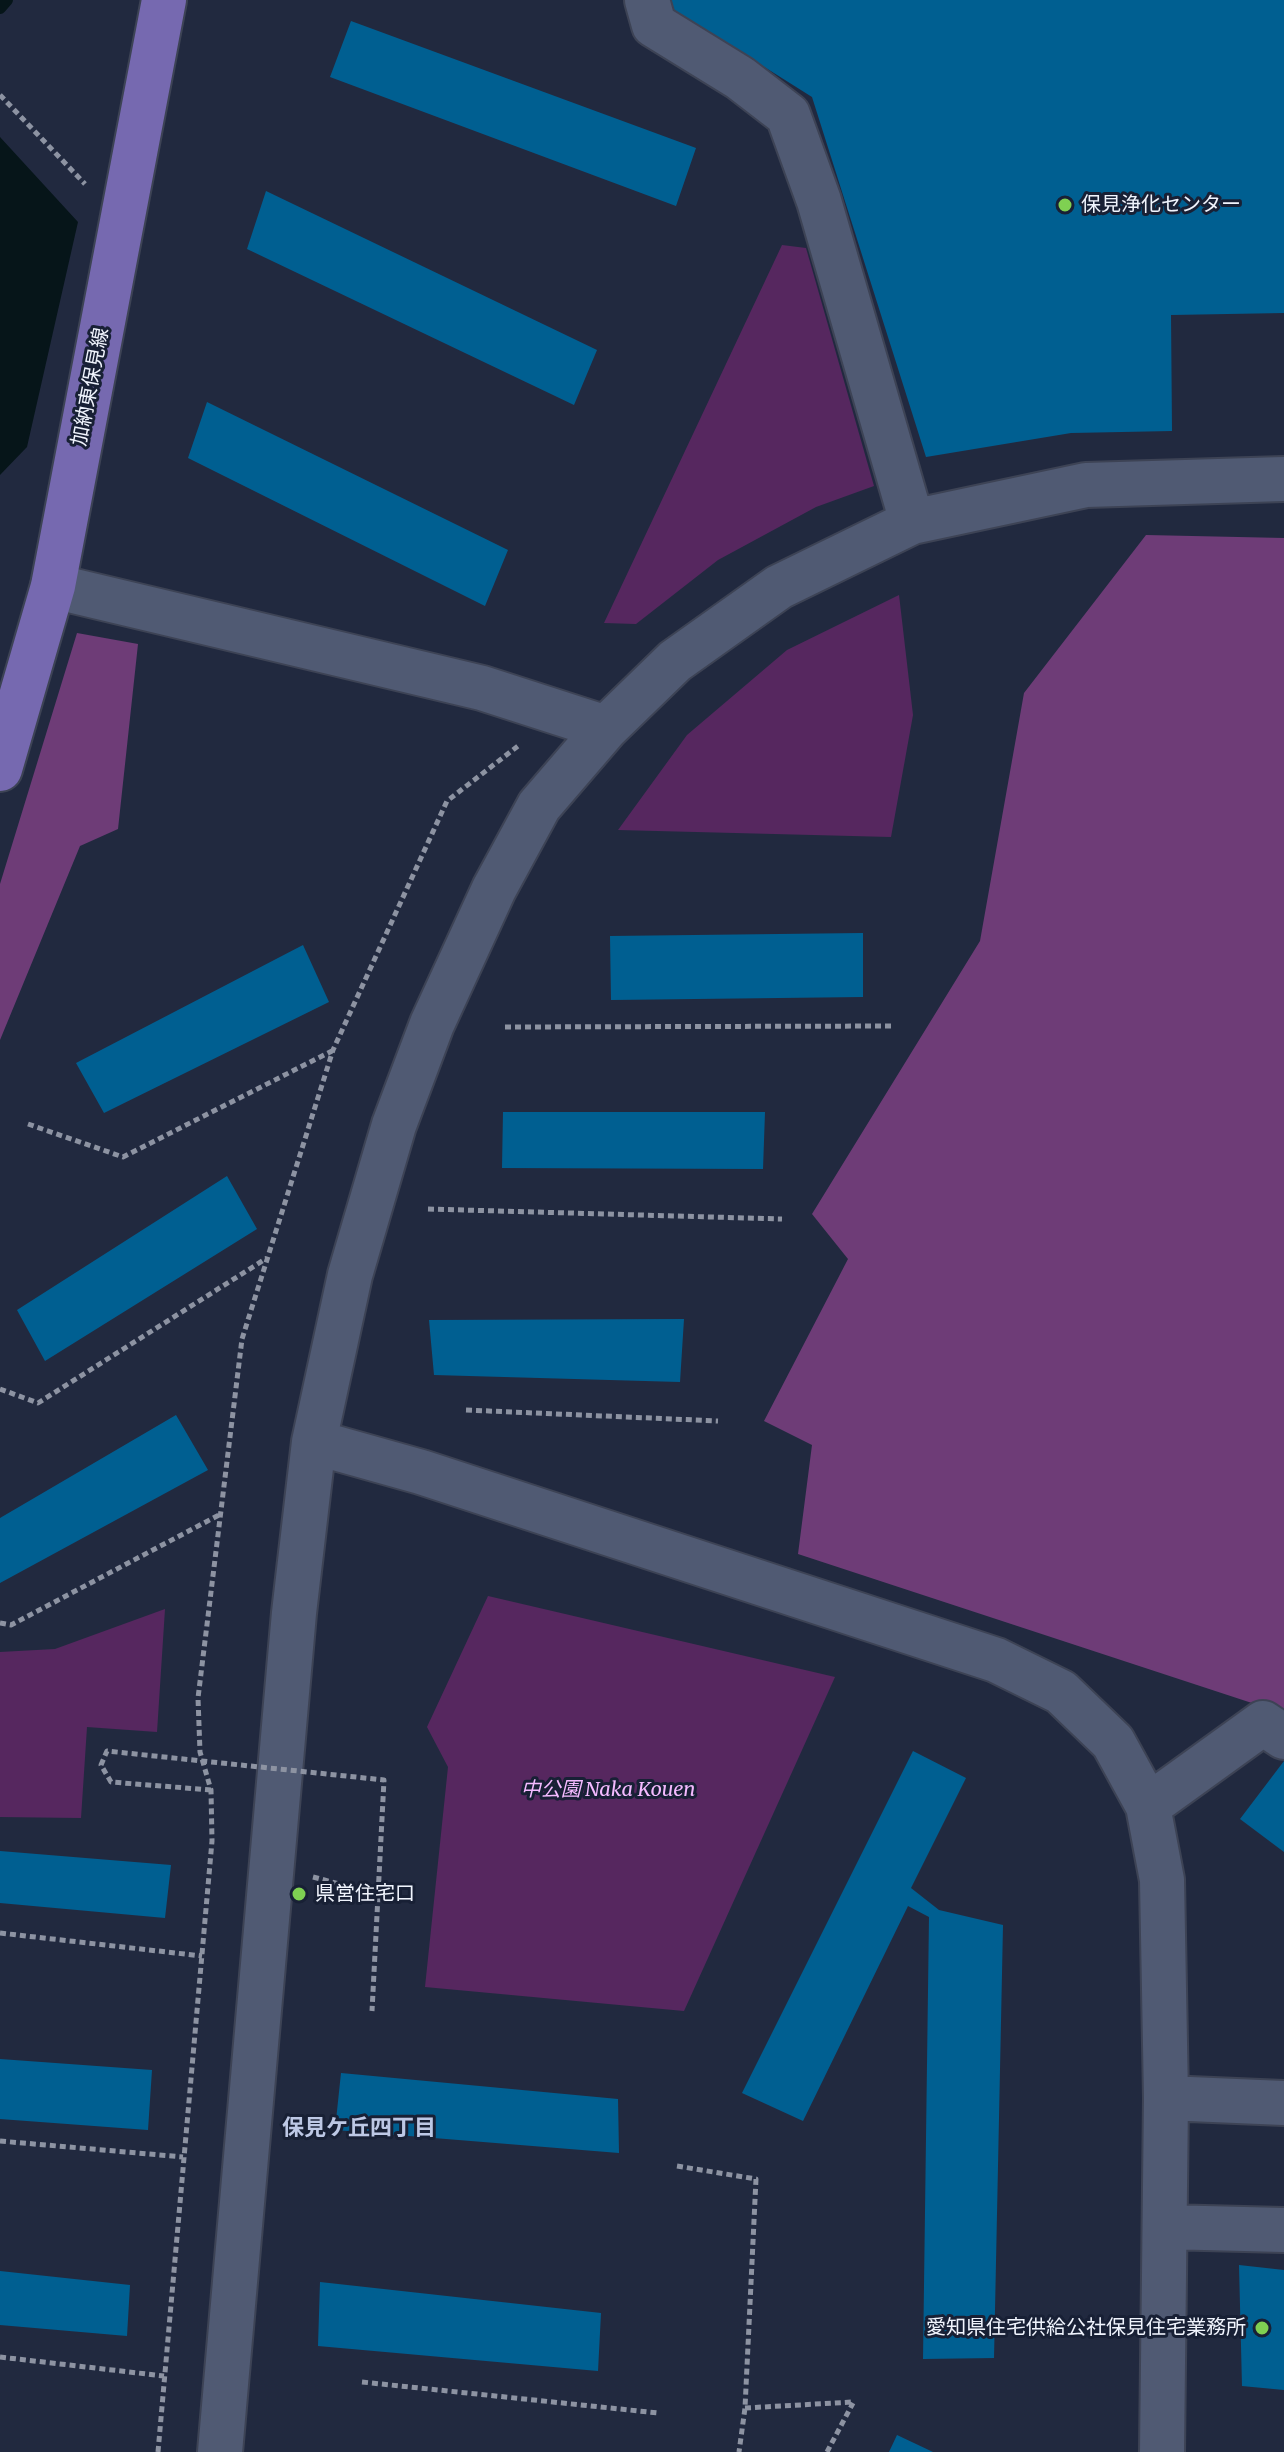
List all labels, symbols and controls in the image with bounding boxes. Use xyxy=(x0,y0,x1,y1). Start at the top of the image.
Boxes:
place label: 保見浄化センター xyxy=(1081,193,1241,217)
marker: 保見浄化センター xyxy=(1056,196,1074,214)
street label: 加納東保見線 xyxy=(68,326,114,448)
park label: 中公園 Naka Kouen xyxy=(521,1778,695,1802)
place label: 県営住宅口 xyxy=(315,1882,415,1906)
marker: 県営住宅口 xyxy=(290,1885,308,1903)
district label: 保見ケ丘四丁目 xyxy=(282,2116,436,2142)
place label: 愛知県住宅供給公社保見住宅業務所 xyxy=(926,2316,1246,2340)
marker: 愛知県住宅供給公社保見住宅業務所 xyxy=(1253,2319,1271,2337)

